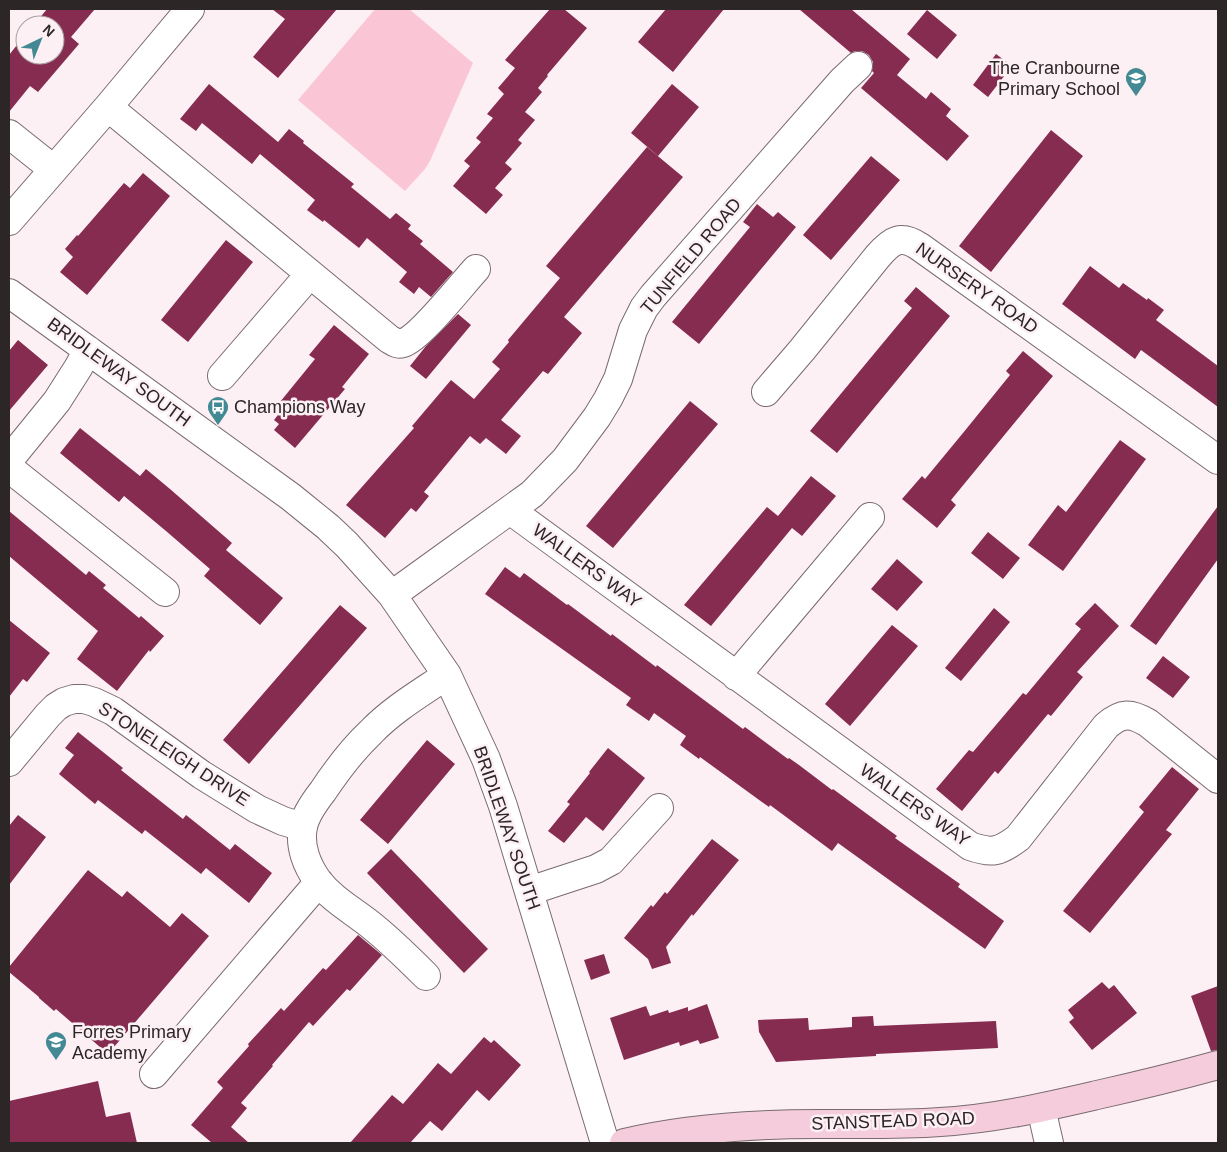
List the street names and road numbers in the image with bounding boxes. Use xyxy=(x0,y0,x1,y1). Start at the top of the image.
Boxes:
street label: TUNFIELD ROAD xyxy=(637,194,745,318)
street label: NURSERY ROAD xyxy=(912,238,1042,338)
street label: BRIDLEWAY SOUTH xyxy=(44,313,194,431)
street label: WALLERS WAY xyxy=(529,520,645,612)
street label: STONELEIGH DRIVE xyxy=(95,698,253,810)
street label: BRIDLEWAY SOUTH xyxy=(470,744,544,912)
street label: WALLERS WAY xyxy=(856,760,974,850)
street label: STANSTEAD ROAD xyxy=(811,1108,975,1134)

